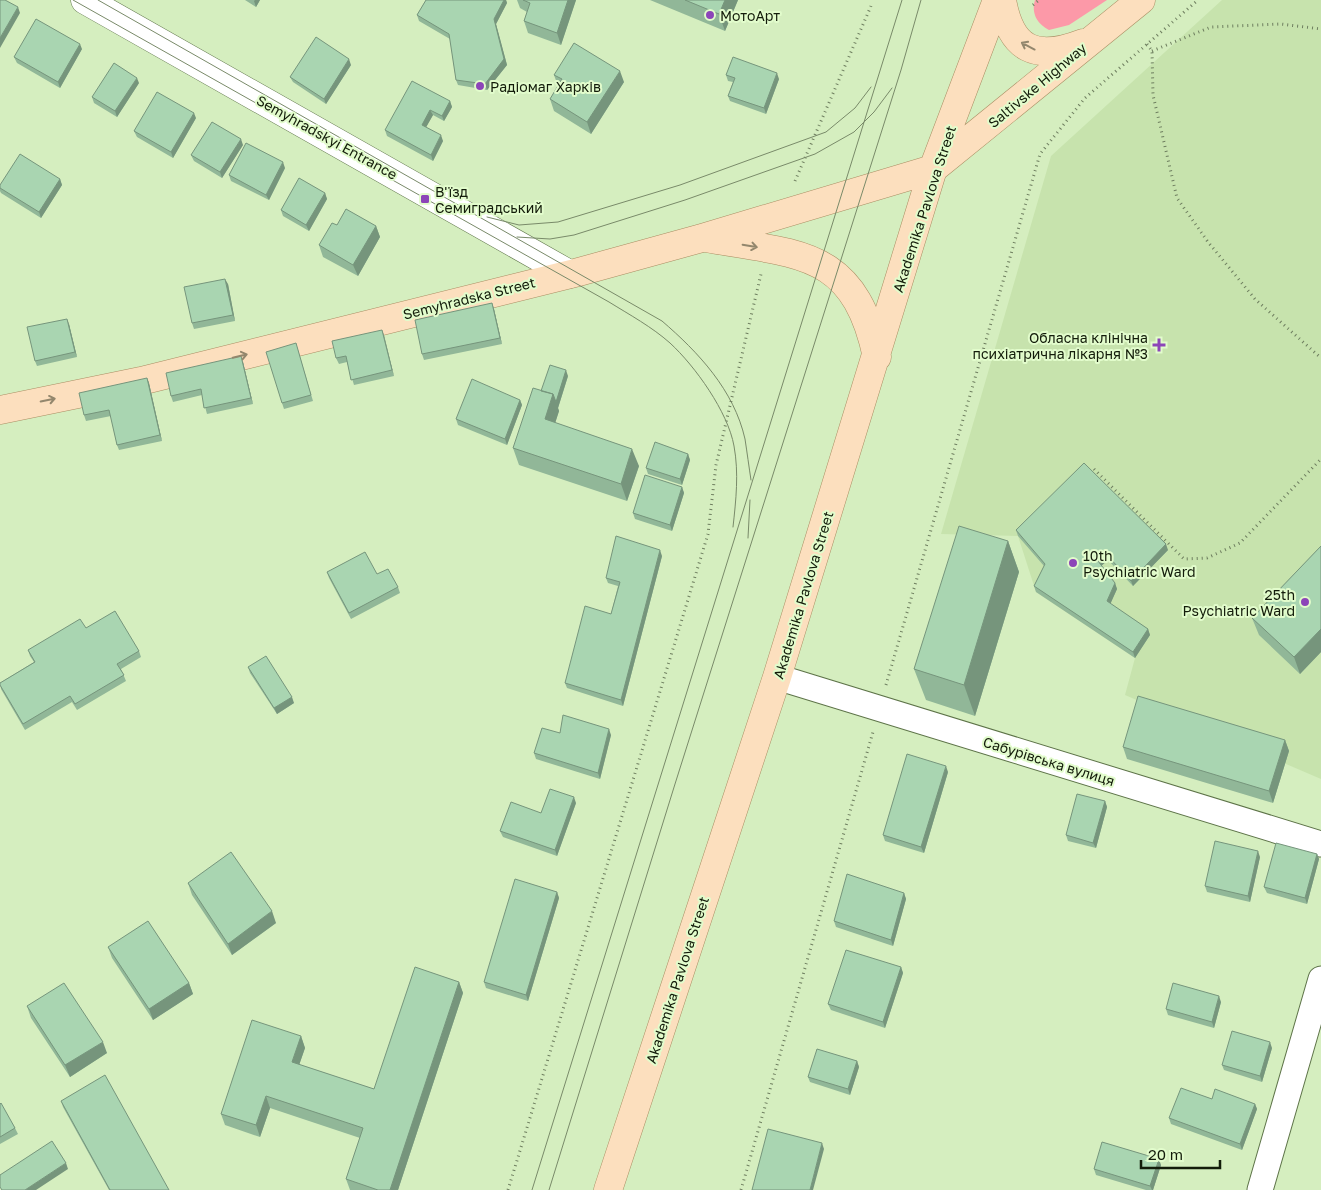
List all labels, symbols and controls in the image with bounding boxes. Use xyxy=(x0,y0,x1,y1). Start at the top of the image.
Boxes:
place label: МотоАрт xyxy=(720,7,780,24)
marker: МотоАрт xyxy=(704,9,716,21)
street label: Saltivske Highway xyxy=(984,39,1090,131)
one-way arrow xyxy=(1021,41,1036,50)
place label: Радіомаг Харків xyxy=(490,78,601,95)
marker: Радіомаг Харків xyxy=(474,80,486,92)
street label: Semyhradskyi Entrance xyxy=(254,91,400,183)
street label: Akademika Pavlova Street xyxy=(889,123,959,295)
place label: В'їзд Семиградський xyxy=(435,183,543,216)
marker: В'їзд Семиградський xyxy=(419,193,431,205)
one-way arrow xyxy=(742,242,758,252)
street label: Semyhradska Street xyxy=(401,273,537,323)
place label: Обласна клінічна психіатрична лікарня №3 xyxy=(973,329,1148,362)
marker: Обласна клінічна психіатрична лікарня №3 xyxy=(1152,338,1166,352)
one-way arrow xyxy=(232,351,248,360)
one-way arrow xyxy=(39,395,55,405)
street label: Akademika Pavlova Street xyxy=(769,509,837,681)
place label: 10th Psychiatric Ward xyxy=(1083,547,1196,580)
marker: 10th Psychiatric Ward xyxy=(1067,557,1079,569)
place label: 25th Psychiatric Ward xyxy=(1182,586,1295,619)
marker: 25th Psychiatric Ward xyxy=(1299,596,1311,608)
street label: Сабурівська вулиця xyxy=(981,733,1117,789)
street label: Akademika Pavlova Street xyxy=(642,894,712,1066)
scale bar xyxy=(1141,1138,1220,1170)
text: 20 m xyxy=(1148,1145,1183,1163)

